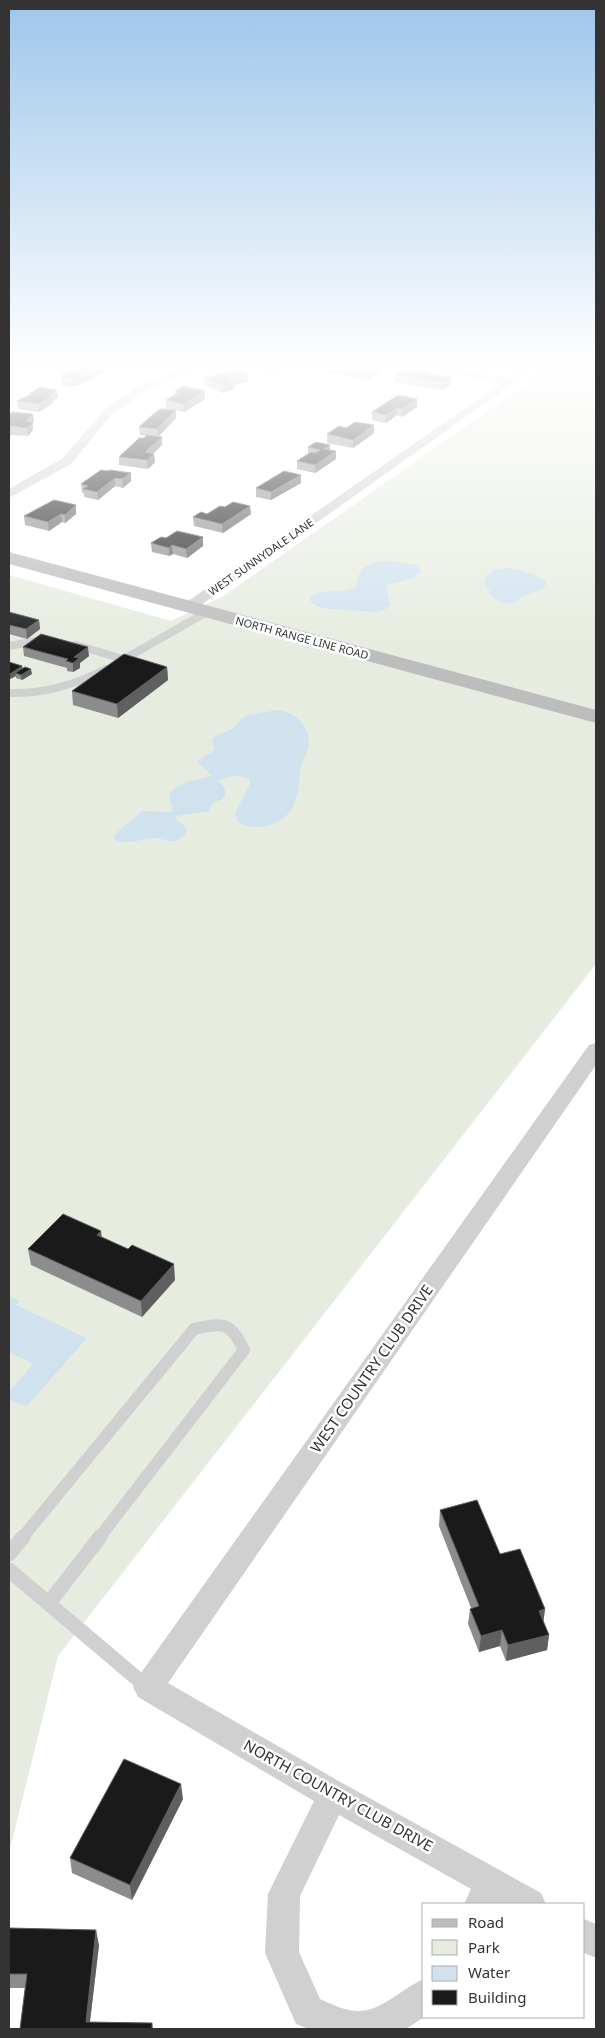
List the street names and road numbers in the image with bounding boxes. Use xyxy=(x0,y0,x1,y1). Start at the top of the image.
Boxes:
street label: WEST SUNNYDALE LANE xyxy=(205,515,316,599)
street label: NORTH RANGE LINE ROAD xyxy=(234,613,370,663)
street label: WEST COUNTRY CLUB DRIVE xyxy=(305,1281,437,1456)
street label: NORTH COUNTRY CLUB DRIVE xyxy=(240,1735,437,1856)

